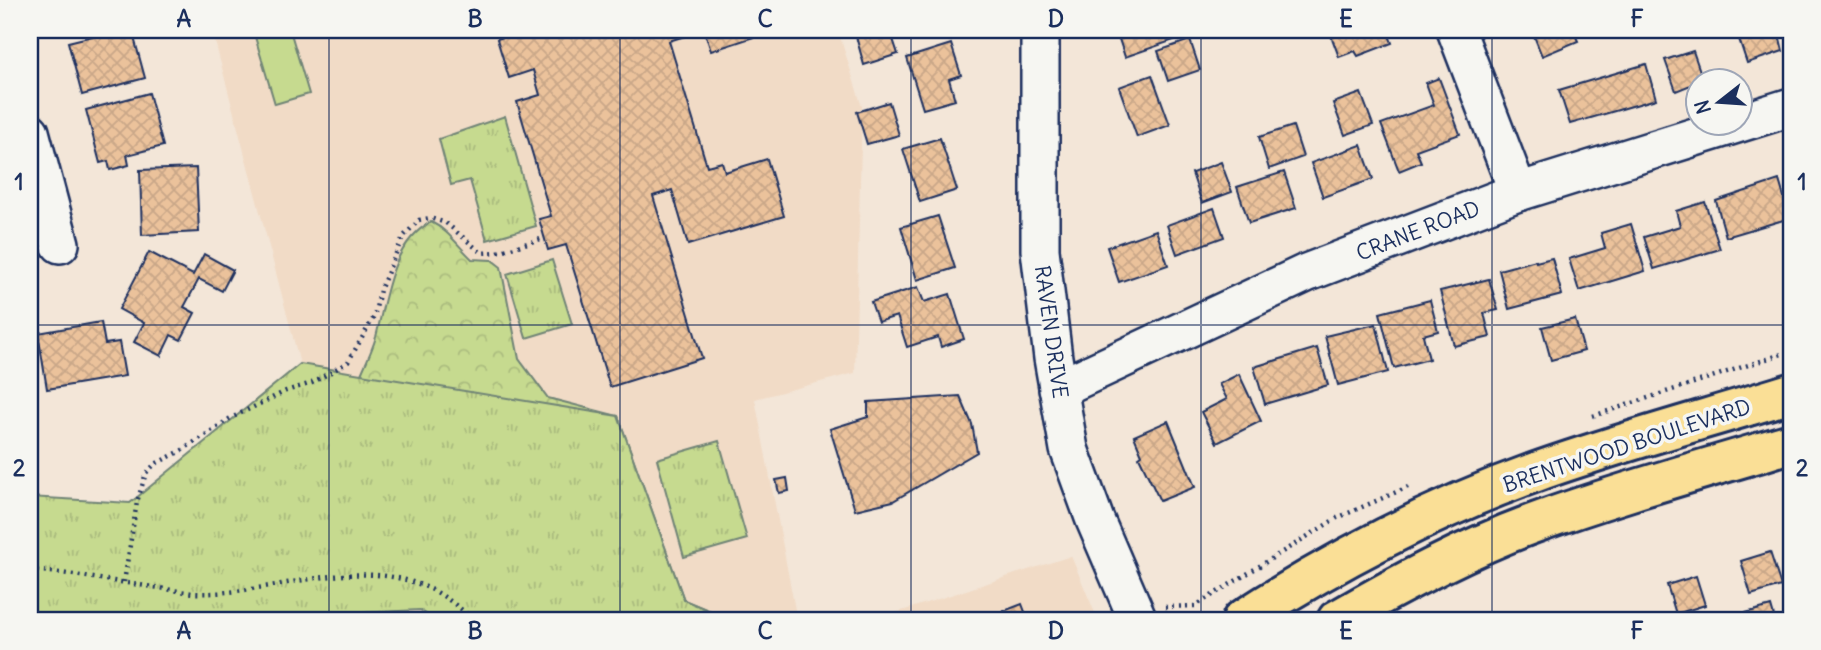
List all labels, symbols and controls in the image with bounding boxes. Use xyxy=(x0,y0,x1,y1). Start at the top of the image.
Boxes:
text: A xyxy=(177,4,192,33)
text: B xyxy=(467,4,483,33)
text: C xyxy=(757,4,773,33)
text: D xyxy=(1048,4,1064,33)
text: E xyxy=(1339,4,1353,33)
text: F xyxy=(1630,4,1644,33)
north arrow xyxy=(1685,66,1755,136)
text: N xyxy=(1689,97,1716,117)
text: 1 xyxy=(14,167,24,196)
text: 1 xyxy=(1797,167,1807,196)
street label: CRANE ROAD xyxy=(1352,195,1484,267)
street label: RAVEN DRIVE xyxy=(1029,264,1074,400)
street label: BRENTWOOD BOULEVARD xyxy=(1500,393,1754,498)
text: 2 xyxy=(13,453,26,482)
text: 2 xyxy=(1796,453,1809,482)
text: A xyxy=(177,616,192,645)
text: B xyxy=(467,616,483,645)
text: C xyxy=(757,616,773,645)
text: D xyxy=(1048,616,1064,645)
text: E xyxy=(1339,616,1353,645)
text: F xyxy=(1630,616,1644,645)

